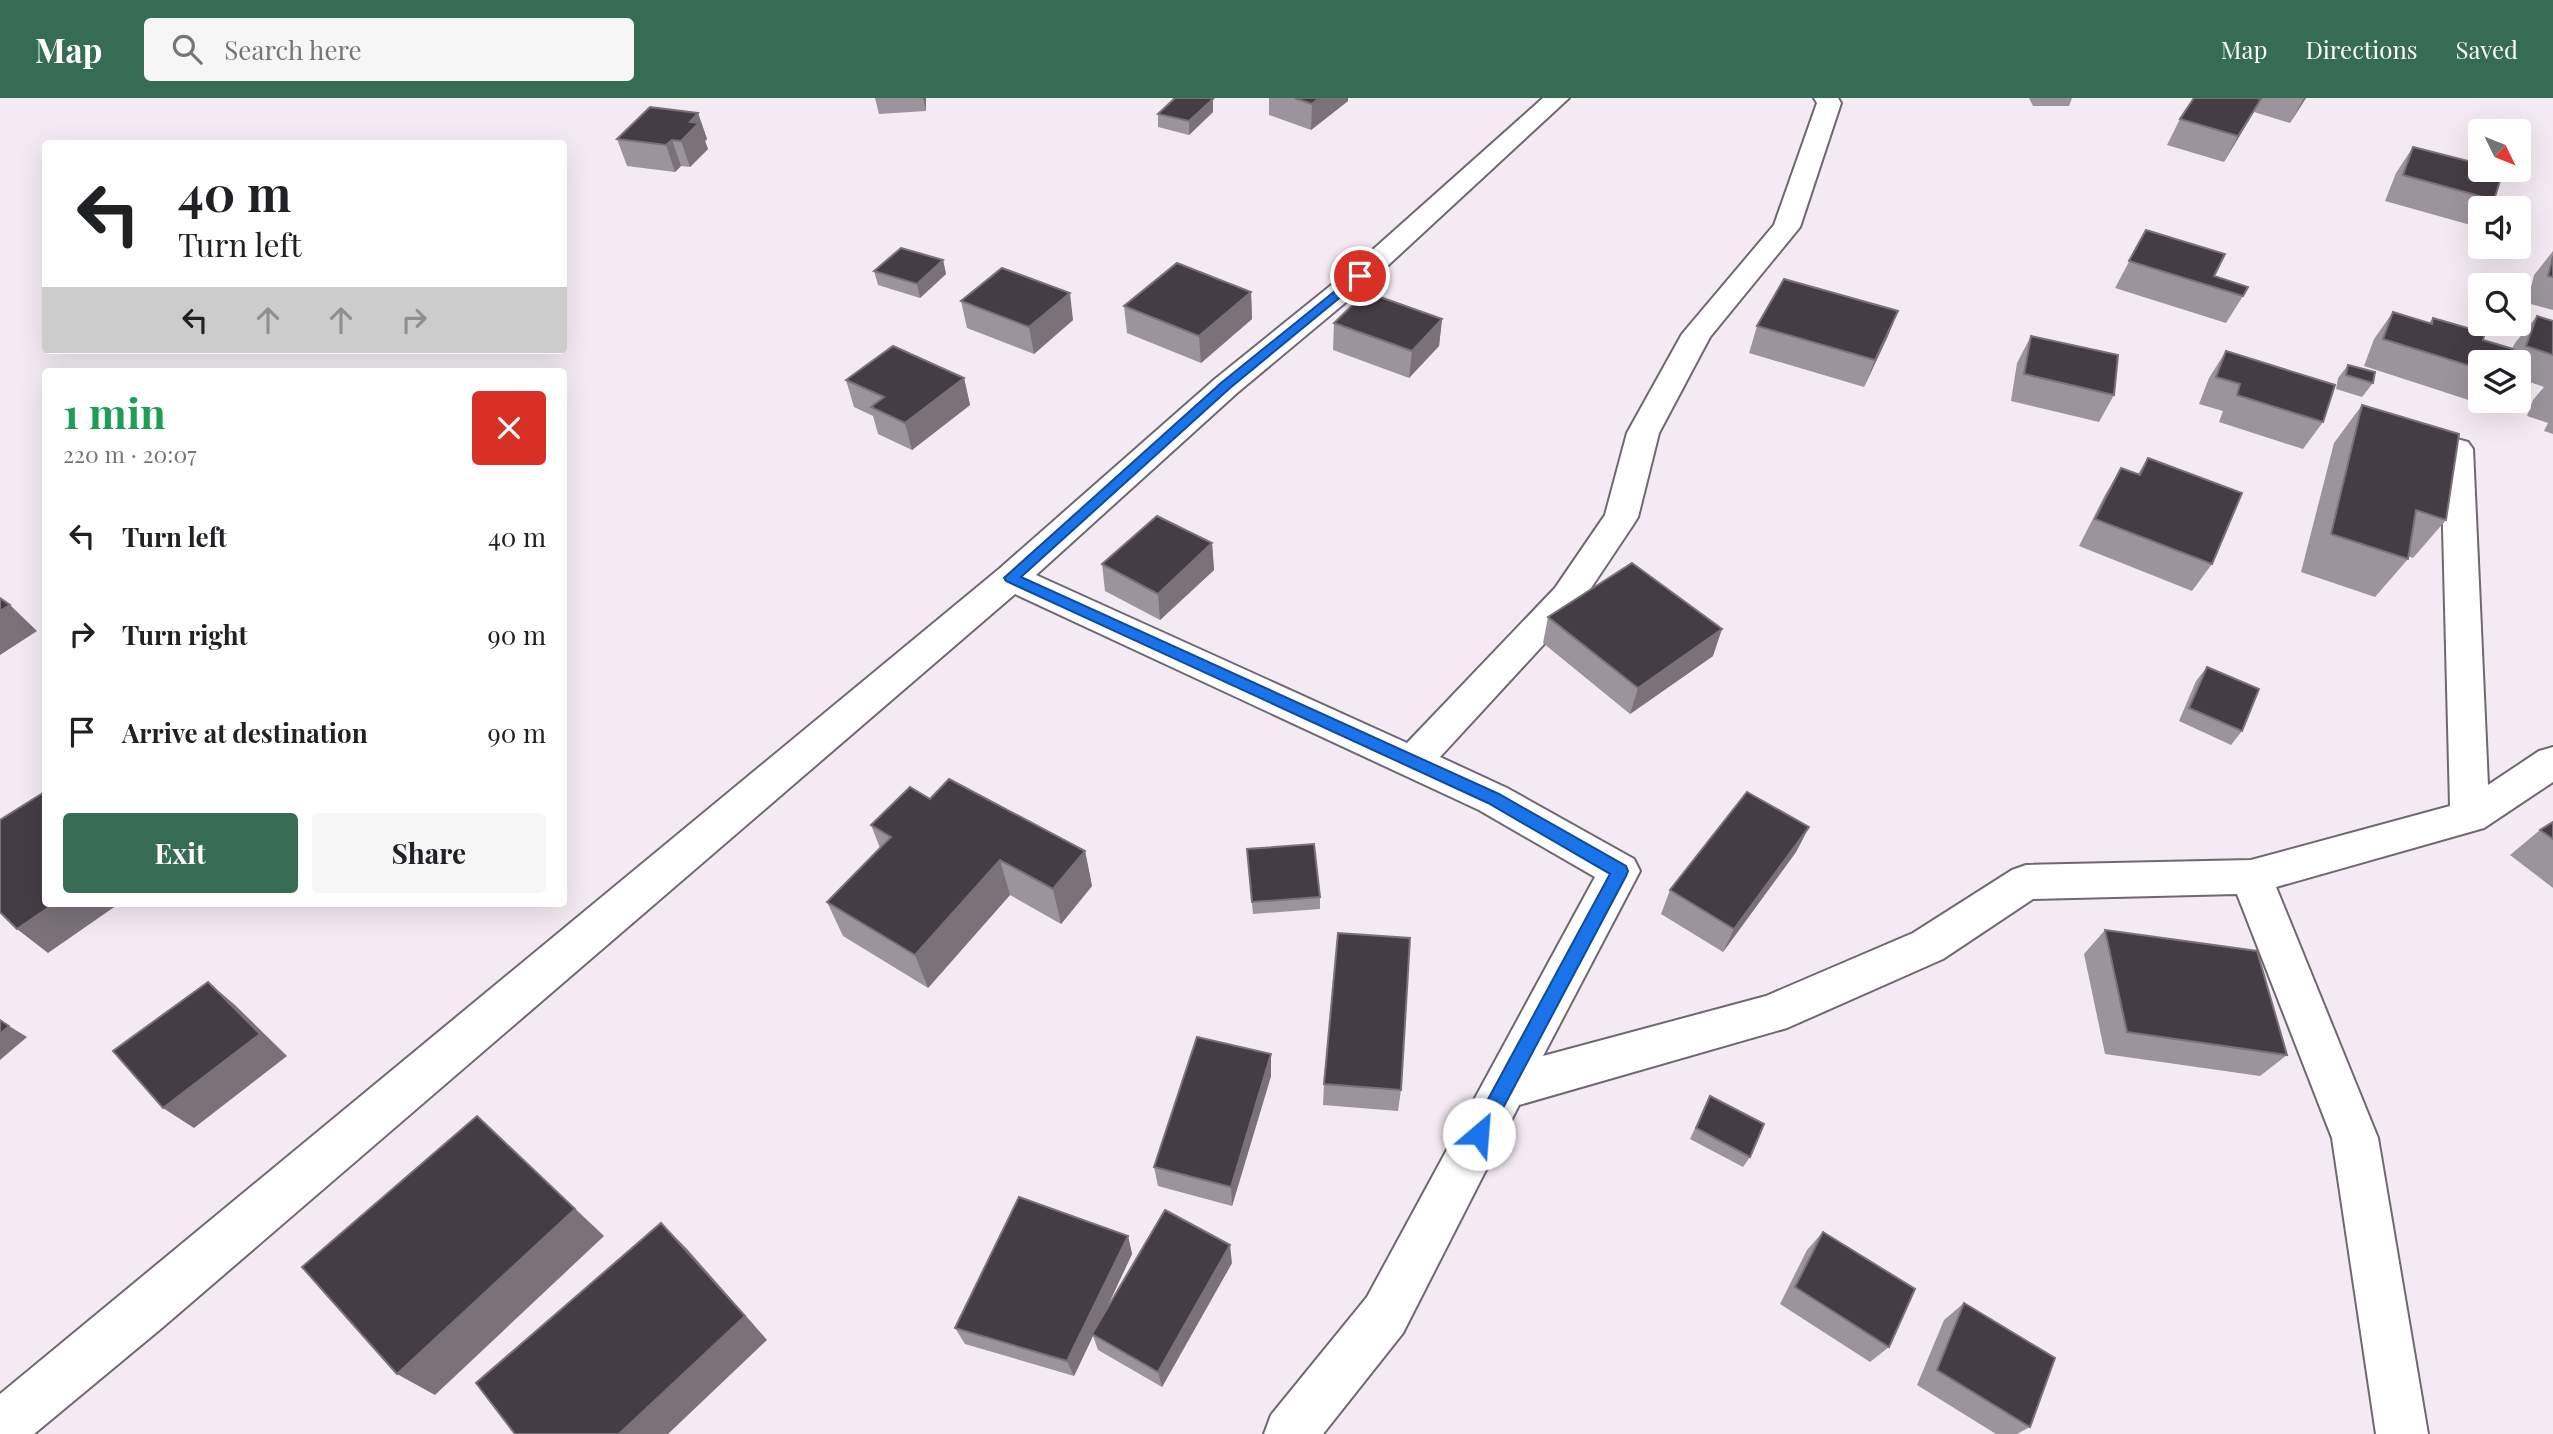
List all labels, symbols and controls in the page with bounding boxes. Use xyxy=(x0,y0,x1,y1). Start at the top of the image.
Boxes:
search box xyxy=(144,18,634,81)
text: Map xyxy=(35,27,102,71)
icon: search xyxy=(168,30,206,68)
text: Search here xyxy=(224,32,362,67)
text: Map xyxy=(2221,33,2267,65)
text: Directions xyxy=(2305,33,2418,65)
text: Saved xyxy=(2456,33,2518,65)
north arrow xyxy=(2468,119,2530,182)
map controls xyxy=(2468,119,2531,413)
text: 40 m xyxy=(178,159,291,224)
icon: left xyxy=(63,168,154,259)
button: sound xyxy=(2468,196,2531,259)
text: Turn left xyxy=(178,222,302,265)
pin xyxy=(1330,246,1390,306)
icon: arrive xyxy=(1341,257,1379,295)
button: search xyxy=(2468,273,2531,336)
icon: left xyxy=(176,301,214,339)
icon: ahead xyxy=(249,301,287,339)
icon: ahead xyxy=(322,301,360,339)
icon: right xyxy=(395,301,433,339)
button: layers xyxy=(2468,350,2531,413)
text: 1 min xyxy=(63,384,166,440)
button: close xyxy=(472,391,546,465)
text: 220 m · 20:07 xyxy=(63,438,197,469)
icon: left xyxy=(63,517,101,555)
text: Turn left xyxy=(122,519,227,554)
text: 40 m xyxy=(488,519,546,554)
icon: right xyxy=(63,615,101,653)
text: Turn right xyxy=(122,617,248,652)
text: 90 m xyxy=(488,617,546,652)
icon: arrive xyxy=(63,713,101,751)
text: Arrive at destination xyxy=(122,715,368,750)
text: 90 m xyxy=(488,715,546,750)
button: Exit xyxy=(63,813,298,893)
button: Share xyxy=(312,813,546,893)
position arrow xyxy=(1442,1097,1516,1171)

